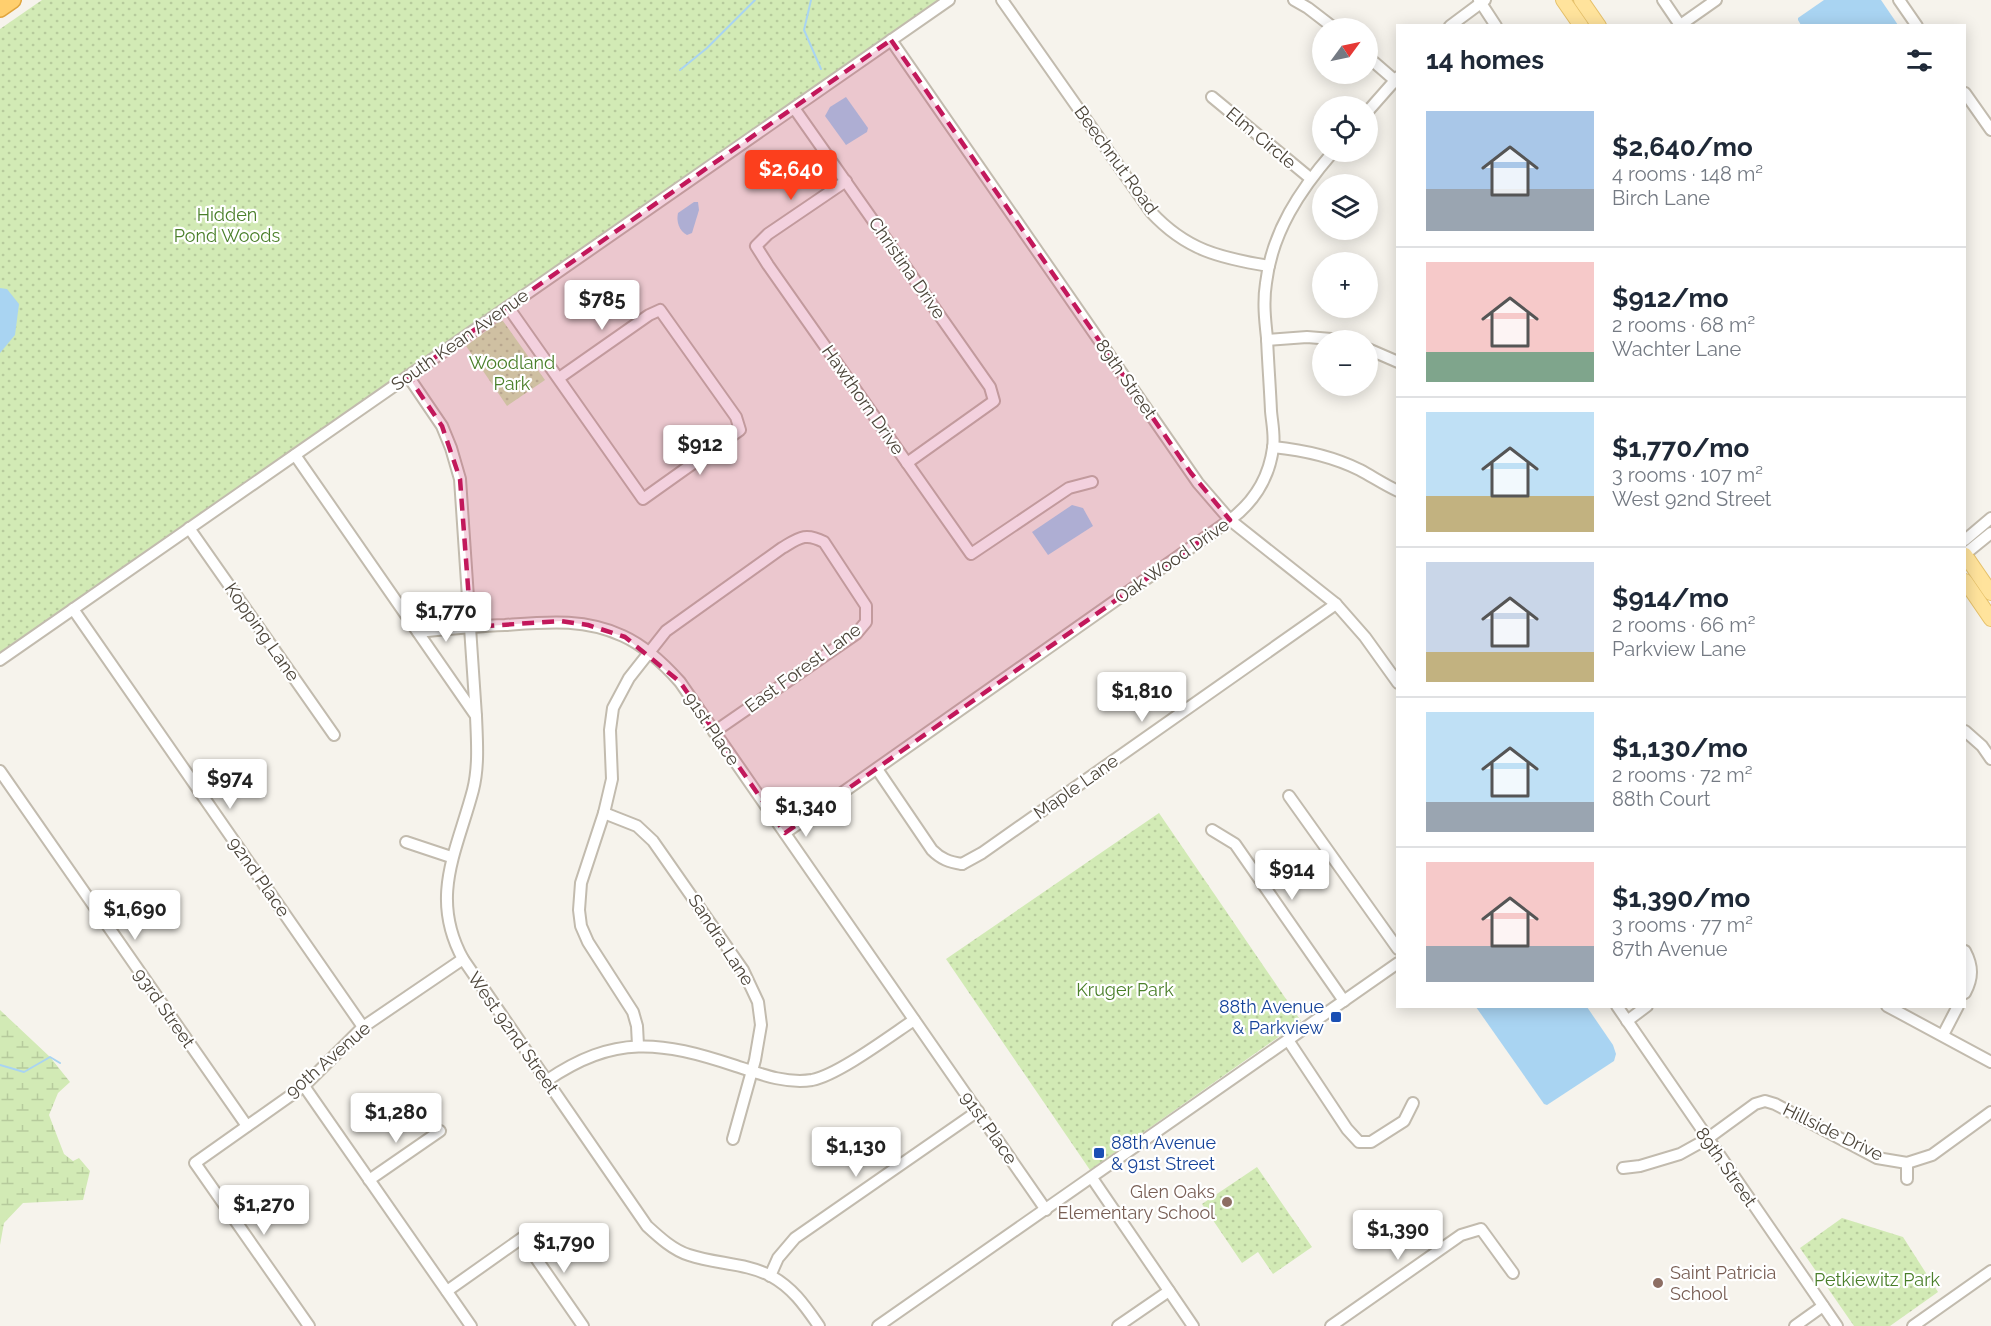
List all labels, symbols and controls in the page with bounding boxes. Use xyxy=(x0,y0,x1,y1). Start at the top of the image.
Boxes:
north arrow xyxy=(1312,18,1378,84)
map controls xyxy=(1312,18,1378,396)
icon: filters xyxy=(1903,44,1936,77)
text: 14 homes xyxy=(1426,45,1544,75)
button: locate xyxy=(1312,96,1378,162)
street label: Beechnut Road xyxy=(1070,102,1163,218)
street label: Elm Circle xyxy=(1222,102,1301,173)
text: $2,640/mo xyxy=(1612,132,1753,162)
icon: home xyxy=(1474,135,1546,207)
pin: $2,640 xyxy=(742,150,840,201)
text: $2,640 xyxy=(759,157,823,181)
text: 4 rooms · 148 m² xyxy=(1612,162,1763,186)
button: layers xyxy=(1312,174,1378,240)
text: Birch Lane xyxy=(1612,186,1710,210)
park label: Hidden Pond Woods xyxy=(174,204,280,246)
street label: Christina Drive xyxy=(865,213,951,323)
button: + xyxy=(1312,252,1378,318)
pin: $785 xyxy=(566,280,638,331)
text: $912/mo xyxy=(1612,283,1729,313)
street label: South Kean Avenue xyxy=(387,284,533,395)
icon: home xyxy=(1474,286,1546,358)
text: $785 xyxy=(578,287,626,311)
text: 2 rooms · 68 m² xyxy=(1612,313,1755,337)
button: − xyxy=(1312,330,1378,396)
street label: 89th Street xyxy=(1091,335,1161,423)
text: Wachter Lane xyxy=(1612,337,1741,361)
street label: Hawthorn Drive xyxy=(818,341,909,459)
park label: Woodland Park xyxy=(469,352,555,394)
pin: $912 xyxy=(664,425,736,476)
text: $912 xyxy=(677,432,723,456)
text: $1,770/mo xyxy=(1612,433,1749,463)
icon: home xyxy=(1474,436,1546,508)
text: 3 rooms · 107 m² xyxy=(1612,463,1763,487)
text: West 92nd Street xyxy=(1612,487,1772,511)
street label: Oak Wood Drive xyxy=(1111,513,1233,608)
street label: Kopping Lane xyxy=(221,578,304,685)
text: $914/mo xyxy=(1612,583,1729,613)
icon: home xyxy=(1474,586,1546,658)
pin: $1,770 xyxy=(397,592,495,643)
text: $1,770 xyxy=(415,599,477,623)
text: 2 rooms · 66 m² xyxy=(1612,613,1755,637)
street label: East Forest Lane xyxy=(741,618,865,717)
text: Parkview Lane xyxy=(1612,637,1746,661)
pin: $1,810 xyxy=(1093,672,1191,723)
text: $1,810 xyxy=(1111,679,1173,703)
street label: 91st Place xyxy=(680,688,745,770)
text: $1,130/mo xyxy=(1612,733,1748,763)
icon: home xyxy=(1474,736,1546,808)
street label: Maple Lane xyxy=(1030,750,1122,823)
pin: $974 xyxy=(194,759,266,810)
text: 2 rooms · 72 m² xyxy=(1612,763,1752,787)
text: $974 xyxy=(207,766,253,790)
pin: $1,340 xyxy=(757,787,855,838)
text: 88th Court xyxy=(1612,787,1710,811)
text: $1,340 xyxy=(775,794,837,818)
street label: 92nd Place xyxy=(224,833,295,921)
pin: $914 xyxy=(1256,850,1328,901)
text: $914 xyxy=(1269,857,1315,881)
text: $1,390/mo xyxy=(1612,883,1750,913)
icon: home xyxy=(1474,886,1546,958)
pin: $1,690 xyxy=(86,890,184,941)
street label: Sandra Lane xyxy=(684,890,759,990)
text: $1,690 xyxy=(103,897,167,921)
text: 3 rooms · 77 m² xyxy=(1612,913,1753,937)
text: 87th Avenue xyxy=(1612,937,1728,961)
street label: 93rd Street xyxy=(129,964,199,1051)
street label: West 92nd Street xyxy=(464,968,563,1098)
park label: Kruger Park xyxy=(1076,979,1174,1000)
place label: 88th Avenue & Parkview xyxy=(1219,996,1324,1038)
marker: 88th Avenue & Parkview xyxy=(1329,1010,1343,1024)
street label: 90th Avenue xyxy=(281,1017,375,1102)
street label: 91st Place xyxy=(957,1087,1022,1168)
pin: $1,280 xyxy=(347,1093,445,1144)
street label: Hillside Drive xyxy=(1780,1098,1887,1165)
text: $1,280 xyxy=(365,1100,427,1124)
street label: 89th Street xyxy=(1691,1123,1761,1211)
pin: $1,130 xyxy=(807,1127,905,1178)
place label: 88th Avenue & 91st Street xyxy=(1111,1132,1216,1174)
text: $1,130 xyxy=(826,1134,886,1158)
marker: 88th Avenue & 91st Street xyxy=(1092,1146,1106,1160)
place label: Glen Oaks Elementary School xyxy=(1057,1181,1215,1223)
pin: $1,270 xyxy=(215,1185,313,1236)
text: $1,270 xyxy=(233,1192,295,1216)
marker: Glen Oaks Elementary School xyxy=(1220,1195,1234,1209)
pin: $1,390 xyxy=(1349,1210,1447,1261)
text: $1,390 xyxy=(1367,1217,1429,1241)
pin: $1,790 xyxy=(515,1223,613,1274)
text: $1,790 xyxy=(533,1230,595,1254)
place label: Saint Patricia School xyxy=(1670,1262,1776,1304)
park label: Petkiewitz Park xyxy=(1814,1269,1941,1290)
marker: Saint Patricia School xyxy=(1651,1276,1665,1290)

